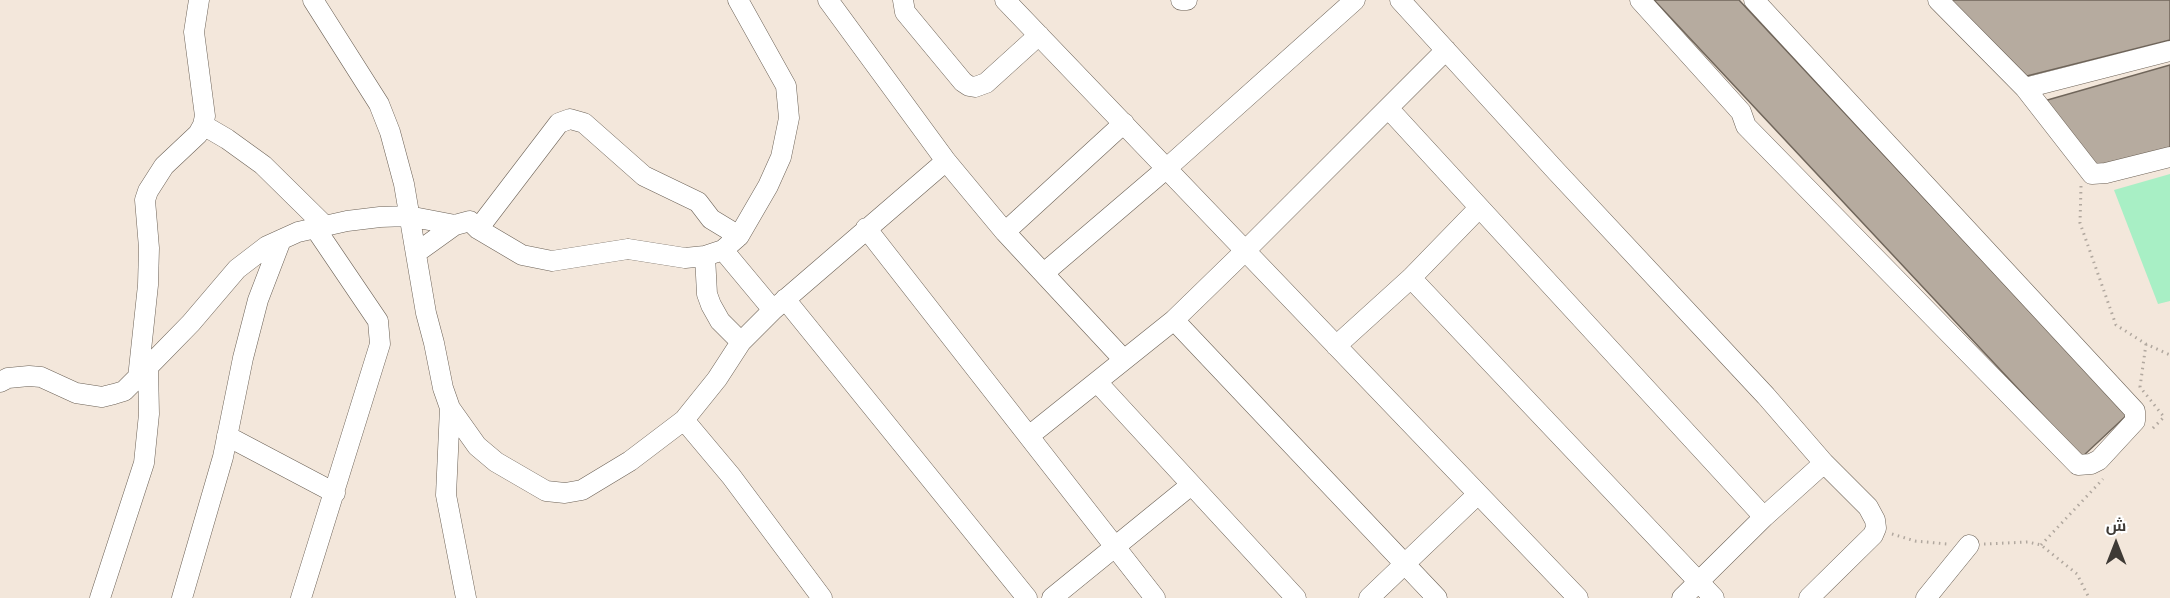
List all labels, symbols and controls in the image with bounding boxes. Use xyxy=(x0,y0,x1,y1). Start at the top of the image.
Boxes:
north arrow xyxy=(2086,514,2146,574)
text: ش xyxy=(2106,516,2126,535)

